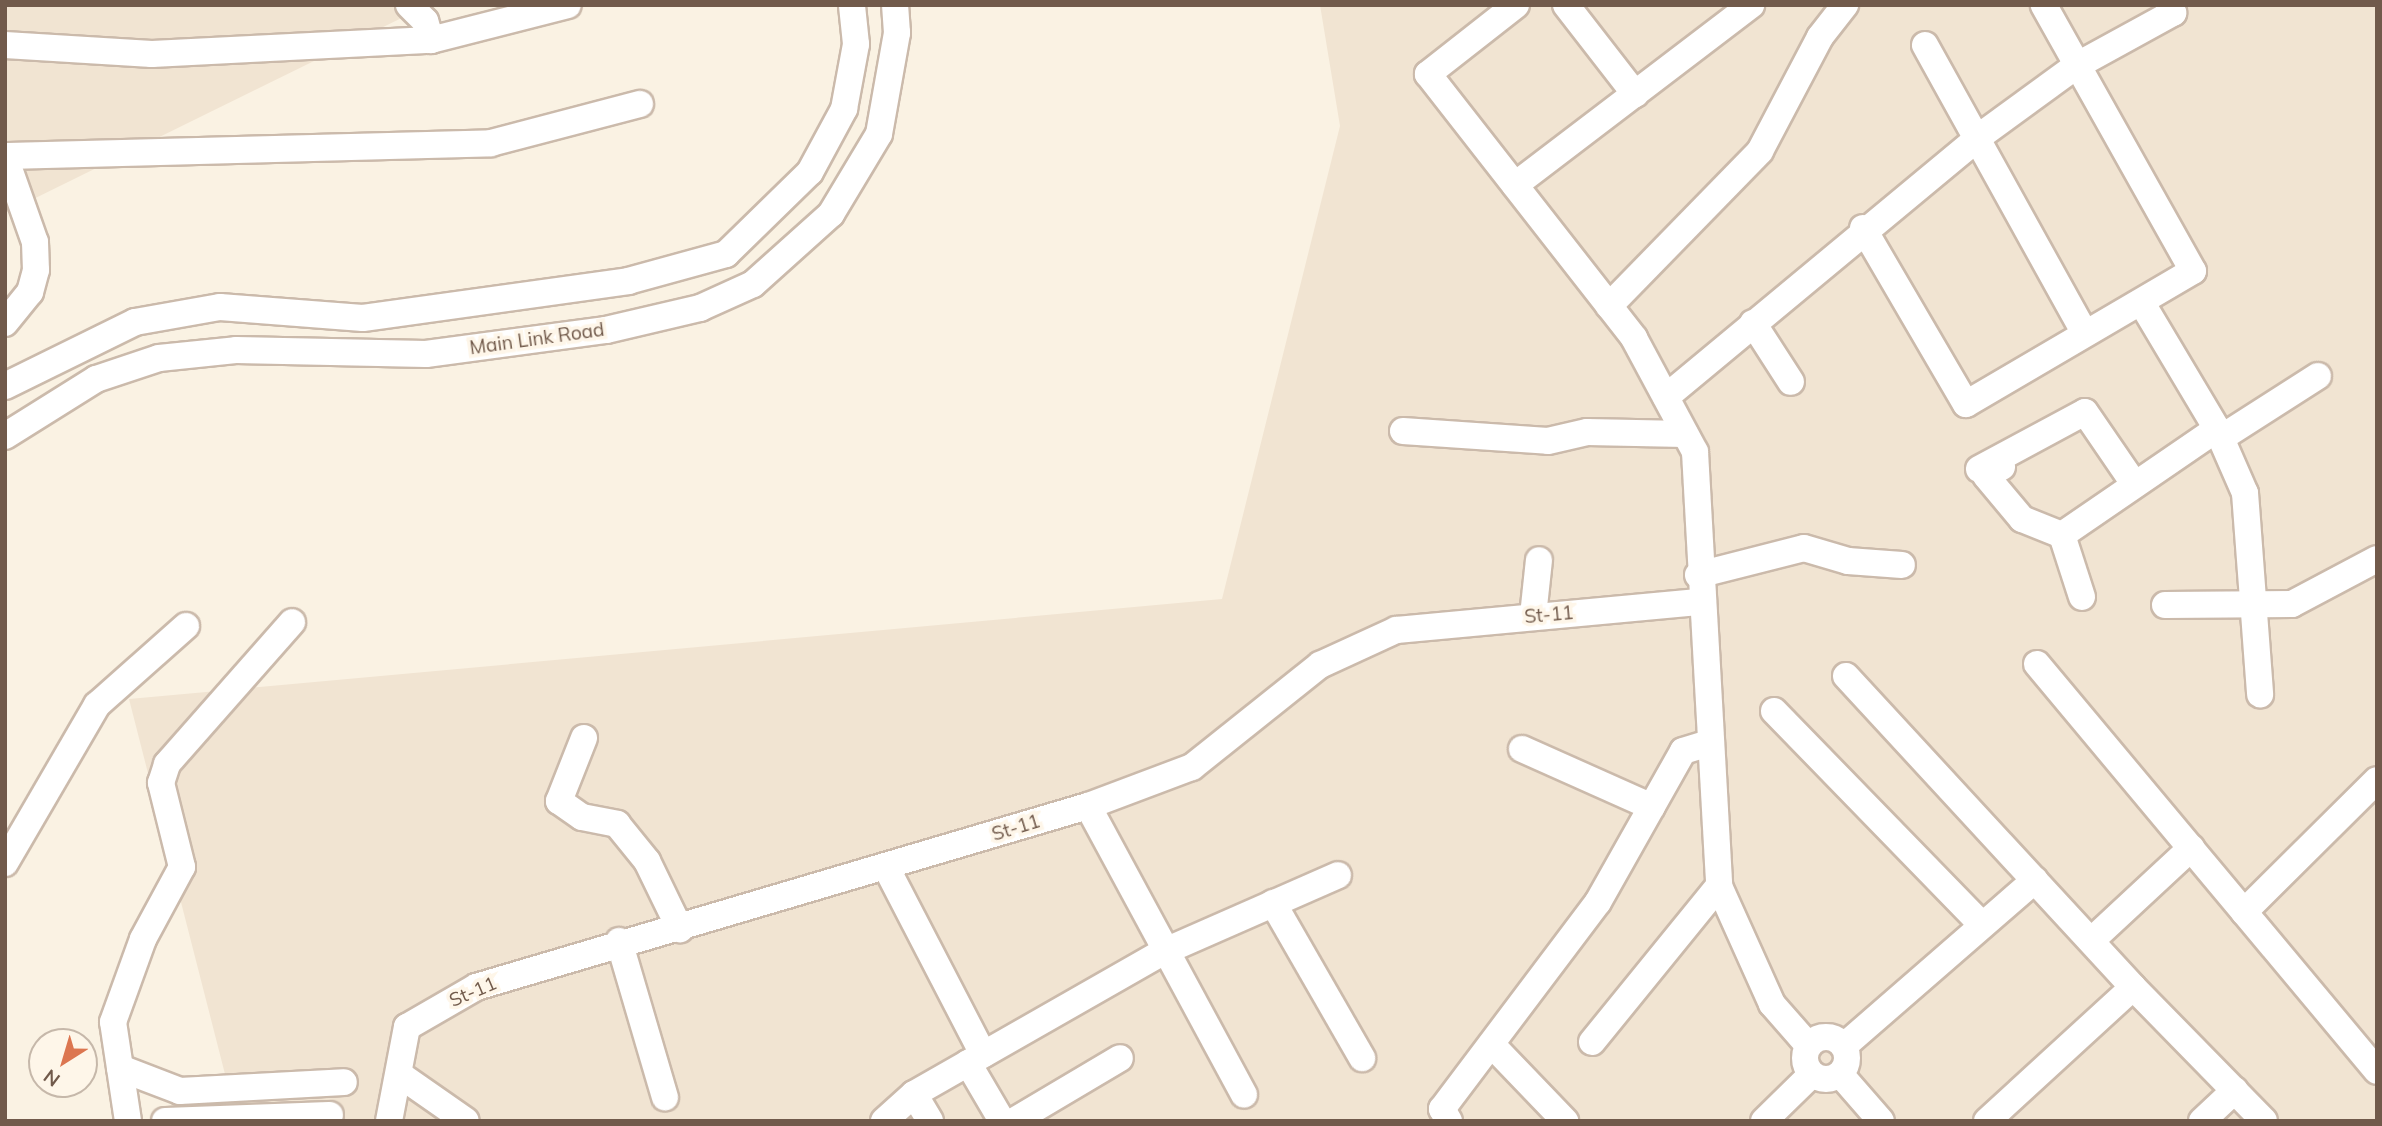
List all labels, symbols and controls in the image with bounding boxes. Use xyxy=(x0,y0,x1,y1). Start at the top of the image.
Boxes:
street label: Main Link Road xyxy=(468,318,606,360)
street label: St-11 xyxy=(1524,601,1574,629)
street label: St-11 xyxy=(989,810,1043,846)
street label: St-11 xyxy=(446,972,500,1012)
north arrow xyxy=(28,1028,98,1098)
text: N xyxy=(39,1064,65,1092)

